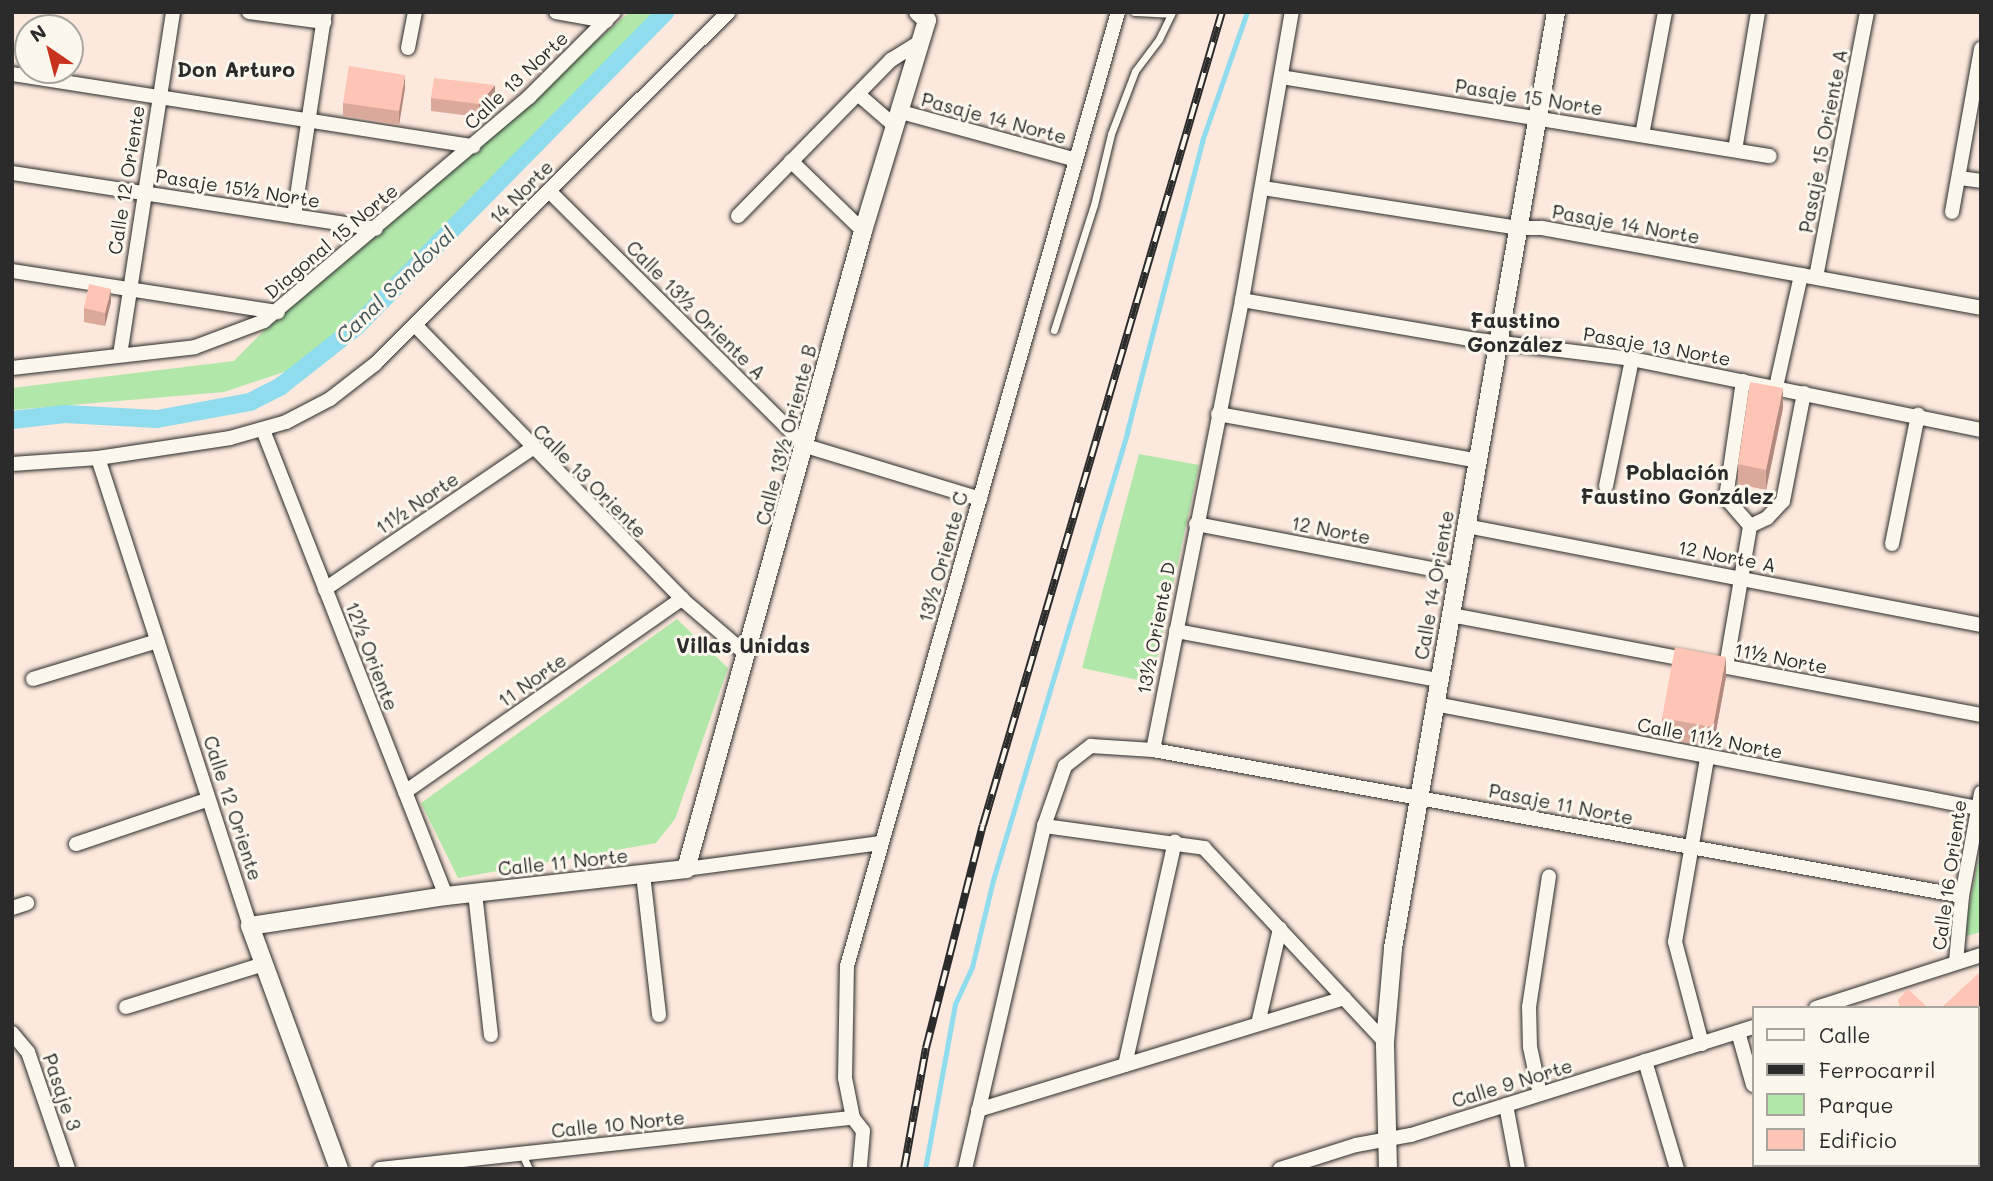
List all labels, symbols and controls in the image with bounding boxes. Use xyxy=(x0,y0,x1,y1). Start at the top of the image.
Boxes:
north arrow xyxy=(14,14,84,84)
text: N xyxy=(25,19,51,47)
street label: Calle 13 Norte xyxy=(459,26,573,134)
street label: Pasaje 15 Oriente A xyxy=(1794,47,1852,235)
district label: Don Arturo xyxy=(177,56,295,82)
street label: Pasaje 15 Norte xyxy=(1453,74,1605,120)
street label: Pasaje 14 Norte xyxy=(919,88,1069,148)
street label: Calle 12 Oriente xyxy=(103,104,149,256)
street label: 14 Norte xyxy=(484,155,558,229)
street label: Pasaje 15½ Norte xyxy=(154,164,322,212)
street label: Diagonal 15 Norte xyxy=(260,179,402,303)
street label: Pasaje 14 Norte xyxy=(1550,200,1702,248)
water label: Canal Sandoval xyxy=(330,222,460,348)
street label: Calle 13½ Oriente A xyxy=(622,236,770,384)
district label: Faustino González xyxy=(1467,307,1563,357)
street label: Pasaje 13 Norte xyxy=(1581,322,1733,370)
street label: Calle 13½ Oriente B xyxy=(751,342,821,528)
street label: Calle 13 Oriente xyxy=(528,419,652,543)
district label: Población Faustino González xyxy=(1580,459,1774,509)
street label: 11½ Norte xyxy=(371,467,463,539)
street label: 13½ Oriente C xyxy=(913,489,973,625)
street label: Calle 14 Oriente xyxy=(1410,509,1458,661)
street label: 12 Norte xyxy=(1290,511,1372,549)
street label: 12 Norte A xyxy=(1676,535,1778,577)
street label: 13½ Oriente D xyxy=(1132,560,1180,696)
street label: 12½ Oriente xyxy=(341,598,403,714)
district label: Villas Unidas xyxy=(676,632,810,658)
street label: 11½ Norte xyxy=(1732,638,1830,678)
street label: 11 Norte xyxy=(494,648,570,712)
street label: Calle 11½ Norte xyxy=(1635,713,1785,763)
street label: Calle 12 Oriente xyxy=(199,733,267,883)
street label: Pasaje 11 Norte xyxy=(1487,779,1635,829)
street label: Calle 16 Oriente xyxy=(1927,798,1971,952)
street label: Calle 11 Norte xyxy=(497,844,629,880)
legend xyxy=(1752,1006,1979,1167)
text: Calle xyxy=(1819,1021,1871,1048)
street label: Pasaje 3 xyxy=(38,1051,86,1133)
street label: Calle 9 Norte xyxy=(1449,1054,1575,1112)
text: Ferrocarril xyxy=(1819,1056,1936,1083)
text: Parque xyxy=(1819,1091,1893,1118)
street label: Calle 10 Norte xyxy=(550,1106,686,1142)
text: Edificio xyxy=(1819,1126,1897,1153)

